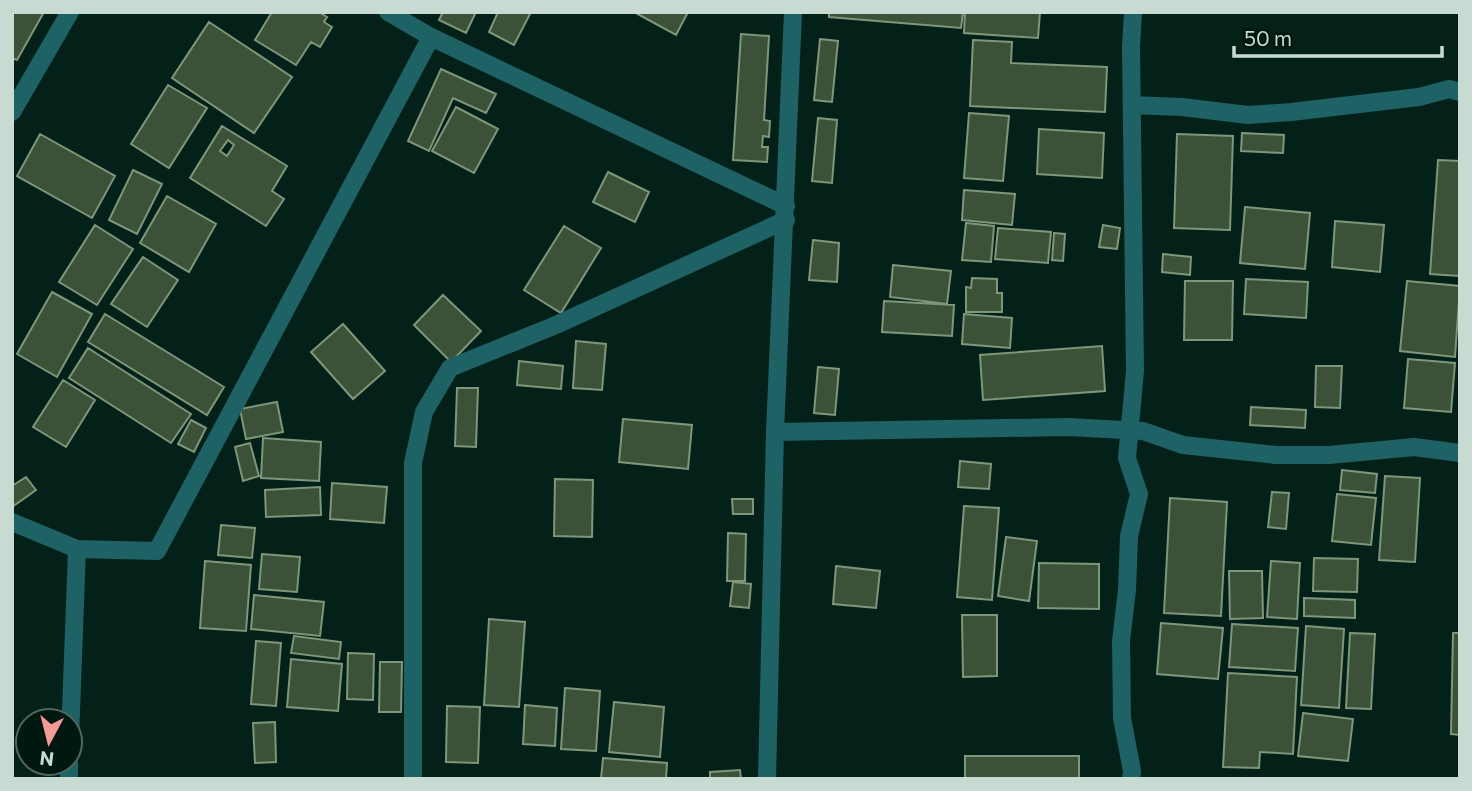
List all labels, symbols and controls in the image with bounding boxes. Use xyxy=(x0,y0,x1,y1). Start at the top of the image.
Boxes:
scale bar xyxy=(1234,14,1442,58)
text: 50 m xyxy=(1244,25,1292,50)
north arrow xyxy=(14,707,84,777)
text: N xyxy=(38,747,55,772)

